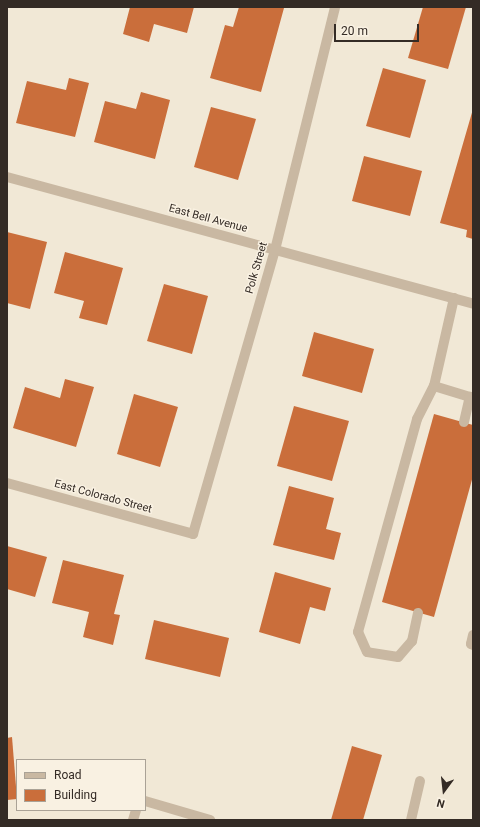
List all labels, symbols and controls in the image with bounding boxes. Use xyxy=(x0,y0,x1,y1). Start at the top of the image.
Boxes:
scale bar xyxy=(336,16,421,42)
text: 20 m xyxy=(341,24,368,38)
street label: East Bell Avenue xyxy=(167,202,249,236)
street label: Polk Street xyxy=(243,241,271,295)
street label: East Colorado Street xyxy=(53,478,153,516)
legend xyxy=(16,759,146,811)
text: Road xyxy=(54,768,82,782)
north arrow xyxy=(424,771,464,811)
text: Building xyxy=(54,788,97,802)
text: N xyxy=(435,796,446,810)

